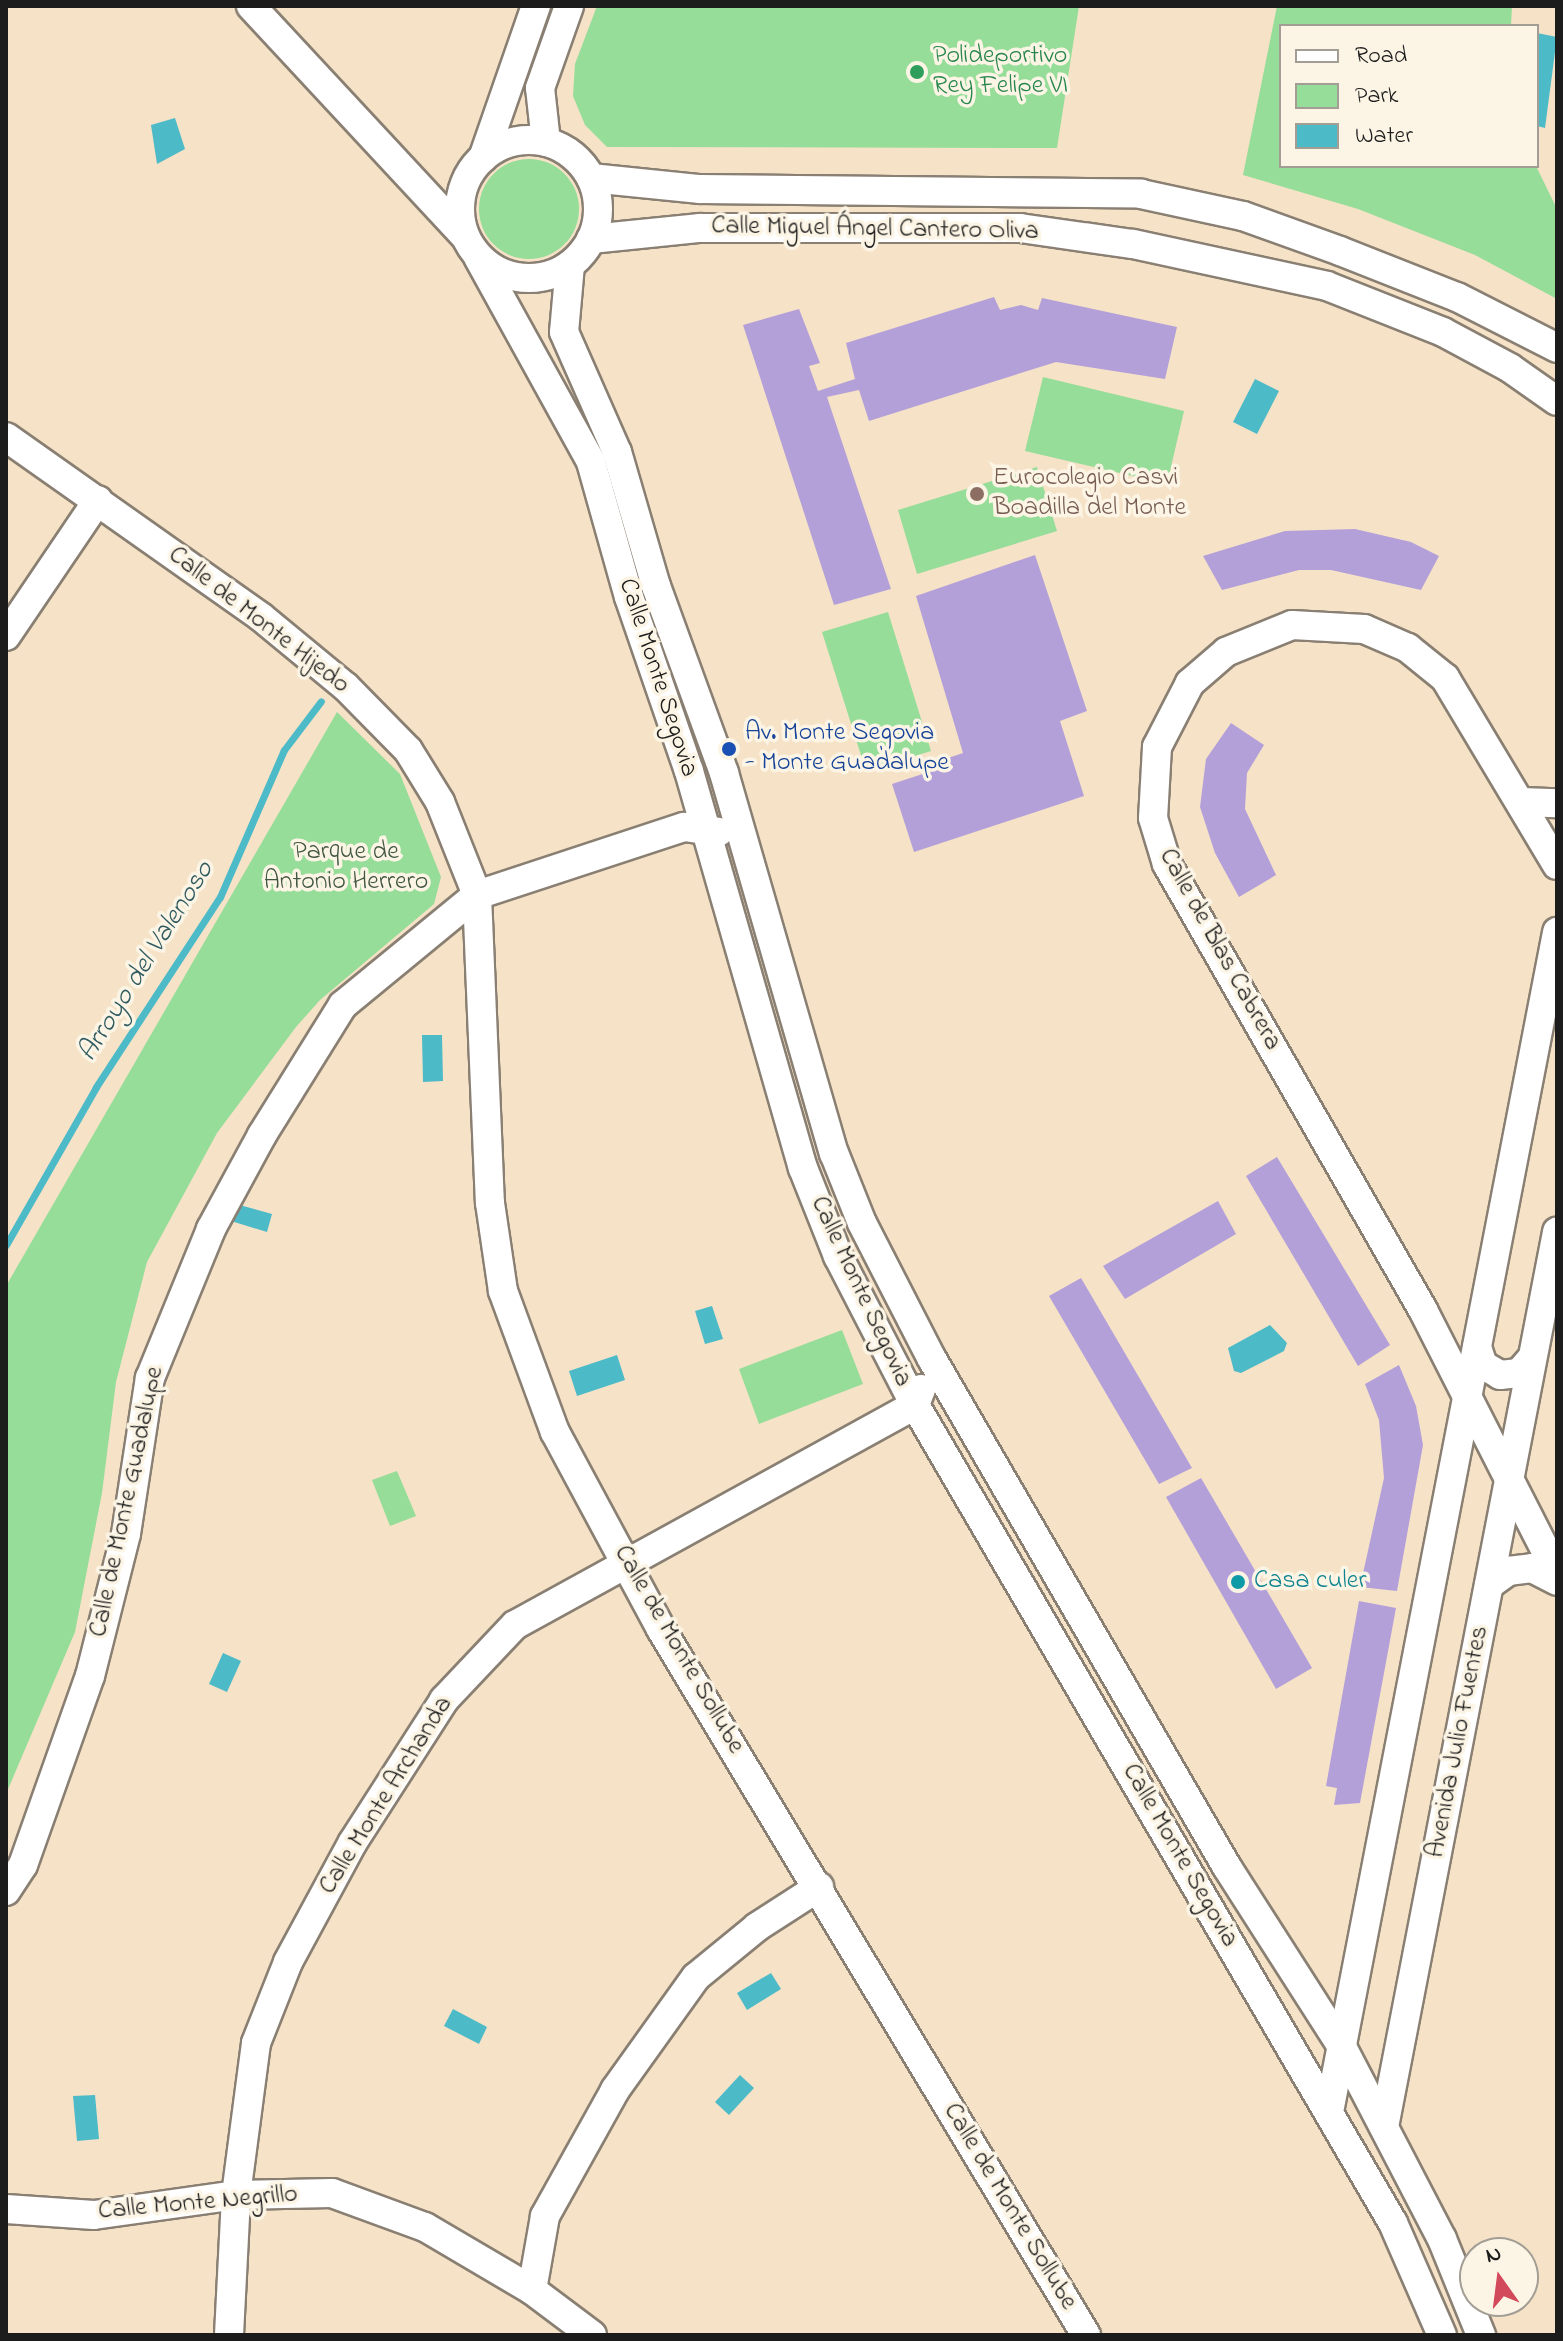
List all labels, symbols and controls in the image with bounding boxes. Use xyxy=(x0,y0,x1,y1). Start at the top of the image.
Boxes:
legend xyxy=(1279,24,1539,168)
text: Road xyxy=(1355,39,1407,74)
place label: Polideportivo Rey Felipe VI xyxy=(933,41,1068,102)
marker: Polideportivo Rey Felipe VI xyxy=(908,63,926,81)
text: Park xyxy=(1355,79,1398,114)
text: Water xyxy=(1355,119,1413,154)
street label: Calle Miguel Ángel Cantero Oliva xyxy=(711,212,1039,248)
place label: Eurocolegio Casvi Boadilla del Monte xyxy=(993,463,1186,524)
marker: Eurocolegio Casvi Boadilla del Monte xyxy=(968,485,986,503)
street label: Calle de Monte Hijedo xyxy=(161,540,355,702)
street label: Calle Monte Segovia xyxy=(610,575,704,781)
place label: Av. Monte Segovia - Monte Guadalupe xyxy=(745,718,949,780)
marker: Av. Monte Segovia - Monte Guadalupe xyxy=(720,740,738,758)
park label: Parque de Antonio Herrero xyxy=(264,837,428,898)
street label: Calle de Blas Cabrera xyxy=(1151,844,1287,1056)
water label: Arroyo del Valenoso xyxy=(72,856,222,1068)
street label: Calle Monte Segovia xyxy=(802,1192,918,1392)
street label: Calle de Monte Guadalupe xyxy=(84,1364,172,1640)
street label: Calle de Monte Sollube xyxy=(606,1540,750,1760)
place label: Casa culer xyxy=(1254,1566,1367,1598)
marker: Casa culer xyxy=(1229,1573,1247,1591)
street label: Avenida Julio Fuentes xyxy=(1421,1623,1497,1861)
street label: Calle Monte Archanda xyxy=(313,1691,461,1901)
street label: Calle Monte Segovia xyxy=(1114,1759,1244,1953)
street label: Calle de Monte Sollube xyxy=(935,2098,1083,2316)
street label: Calle Monte Negrillo xyxy=(97,2180,299,2228)
north arrow xyxy=(1459,2237,1539,2317)
text: N xyxy=(1483,2238,1505,2273)

